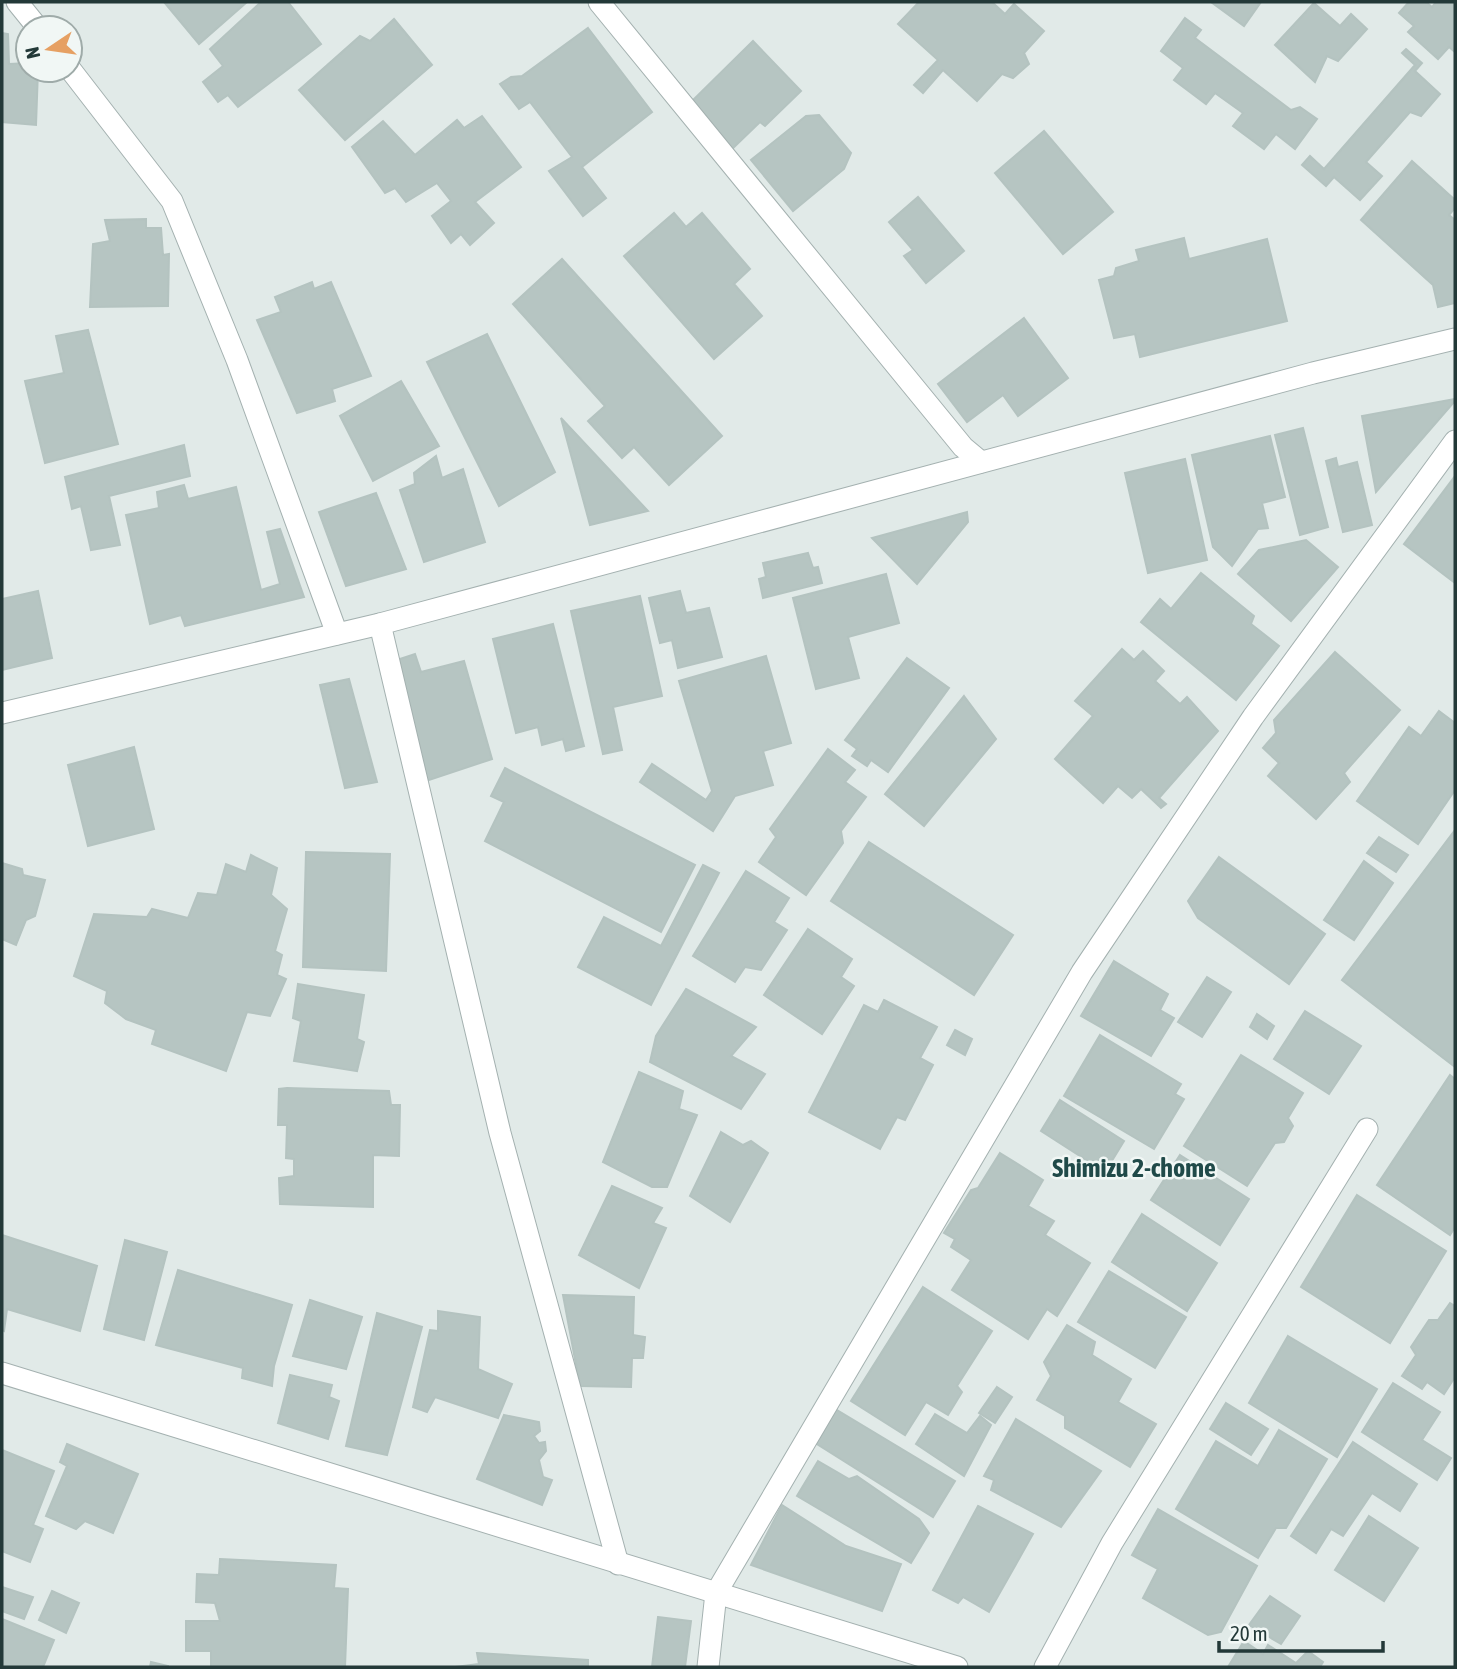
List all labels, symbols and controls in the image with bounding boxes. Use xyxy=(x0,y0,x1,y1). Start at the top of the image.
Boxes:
north arrow xyxy=(14,14,84,84)
text: N xyxy=(20,45,44,61)
district label: Shimizu 2-chome xyxy=(1052,1153,1216,1183)
scale bar xyxy=(1219,1610,1384,1654)
text: 20 m xyxy=(1230,1621,1268,1645)

